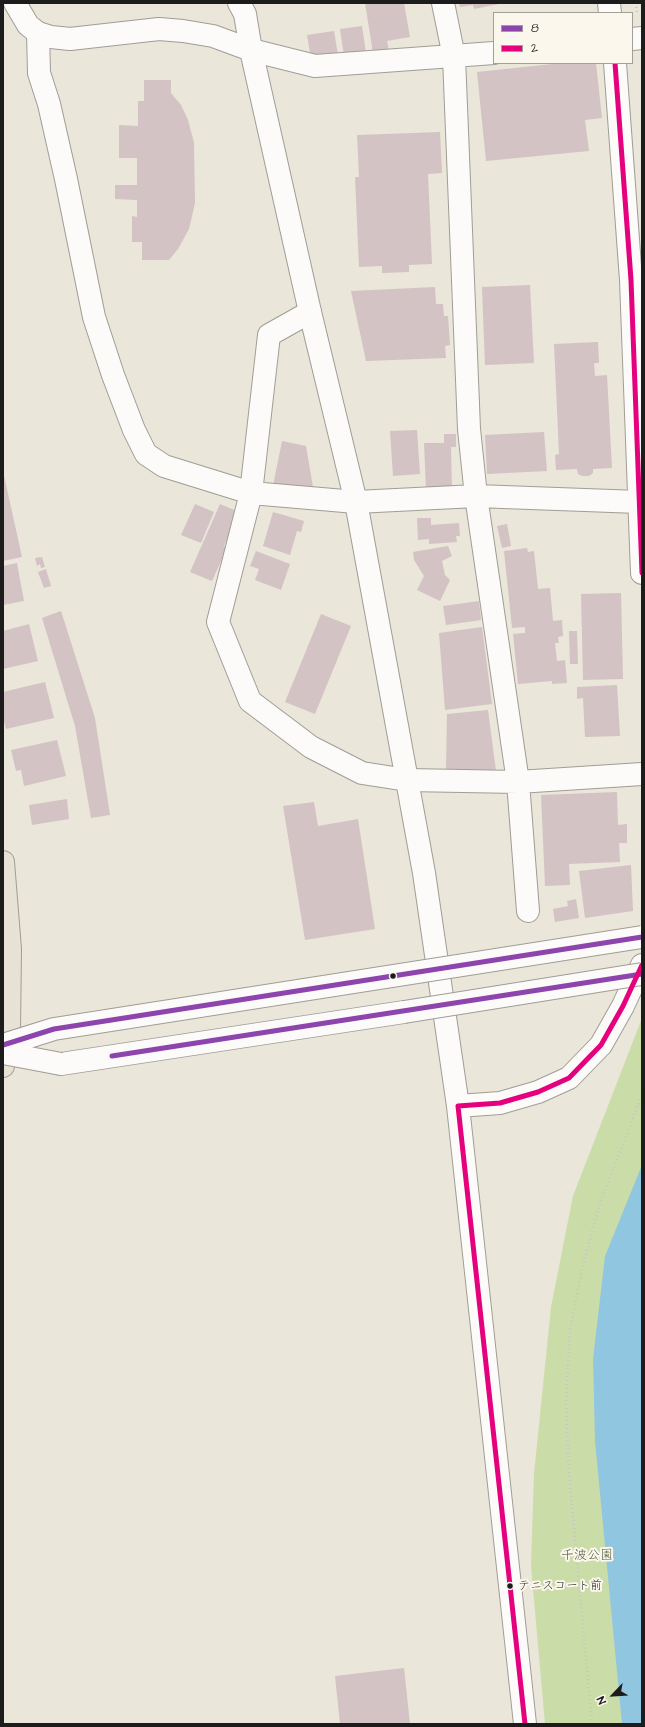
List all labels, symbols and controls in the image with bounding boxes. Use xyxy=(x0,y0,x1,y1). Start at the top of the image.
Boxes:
legend xyxy=(493,12,633,64)
text: 8 xyxy=(531,20,539,37)
text: 2 xyxy=(531,40,538,57)
unlabelled marker xyxy=(388,971,398,981)
park label: 千波公園 xyxy=(561,1548,613,1564)
place label: テニスコート前 xyxy=(518,1579,602,1593)
marker: テニスコート前 xyxy=(505,1581,515,1591)
north arrow xyxy=(593,1675,633,1715)
text: N xyxy=(593,1694,610,1707)

